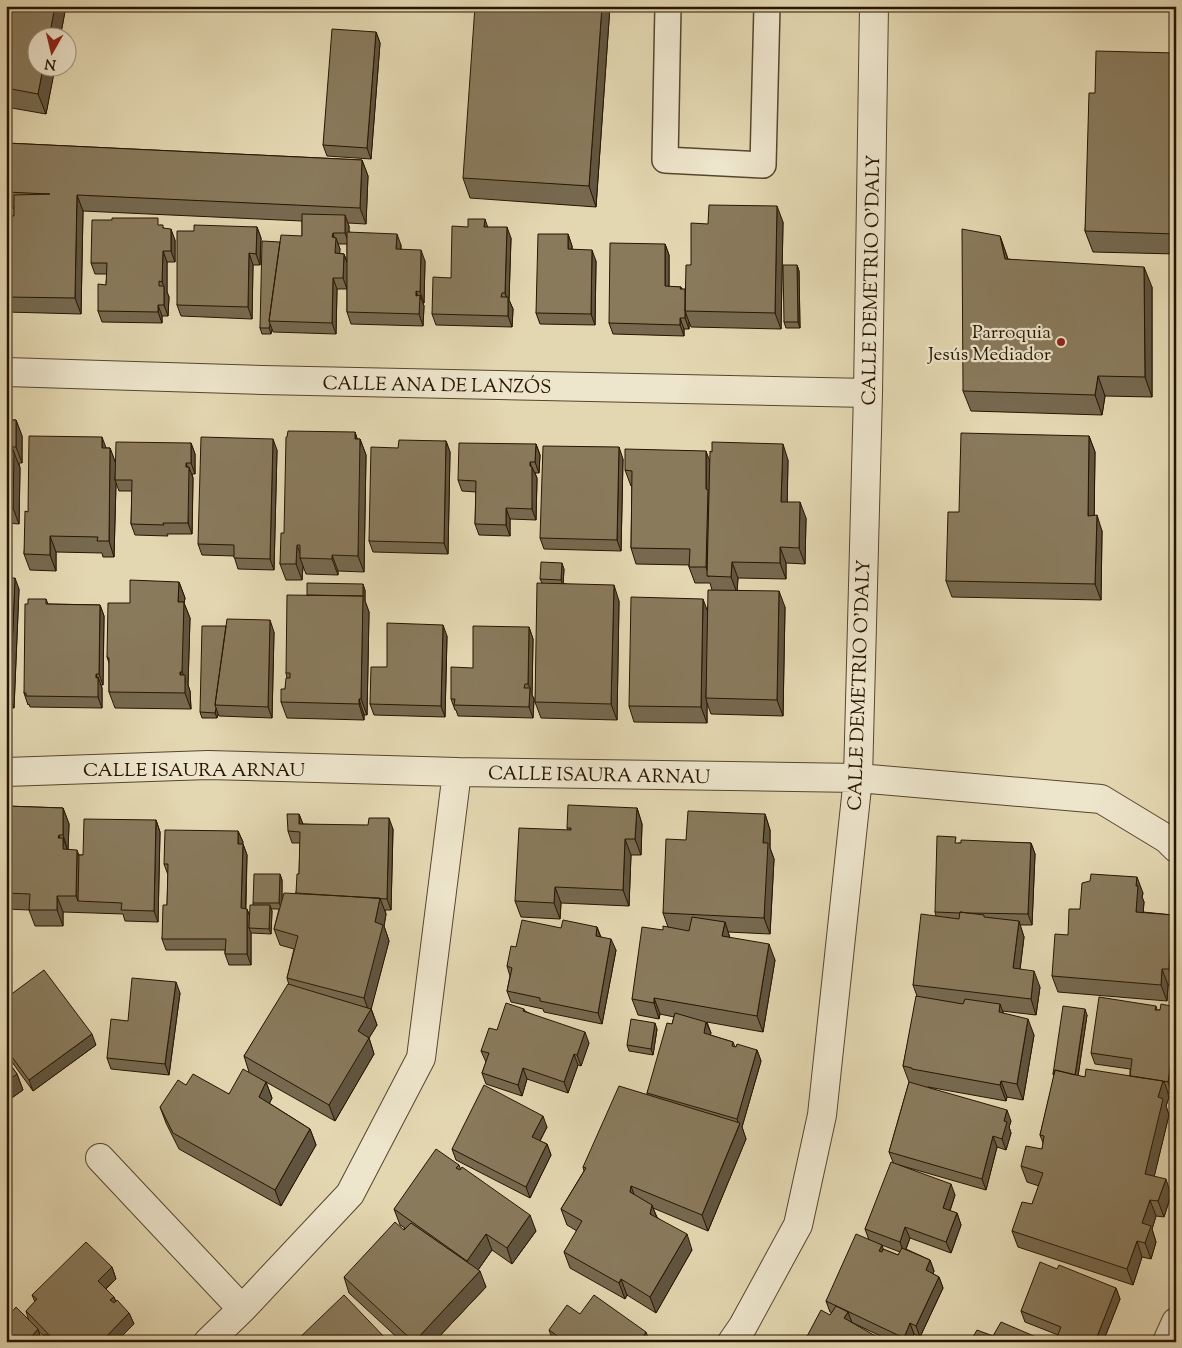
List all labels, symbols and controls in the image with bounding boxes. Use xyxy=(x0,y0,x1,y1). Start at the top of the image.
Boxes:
north arrow xyxy=(28,28,78,78)
text: N xyxy=(44,52,57,74)
street label: CALLE DEMETRIO O'DALY xyxy=(857,154,888,406)
place label: Parroquia Jesús Mediador xyxy=(927,320,1051,369)
marker: Parroquia Jesús Mediador xyxy=(1055,336,1067,348)
street label: CALLE ANA DE LANZÓS xyxy=(322,371,552,402)
street label: CALLE DEMETRIO O'DALY xyxy=(843,559,878,811)
street label: CALLE ISAURA ARNAU xyxy=(83,758,306,785)
street label: CALLE ISAURA ARNAU xyxy=(488,761,711,792)

